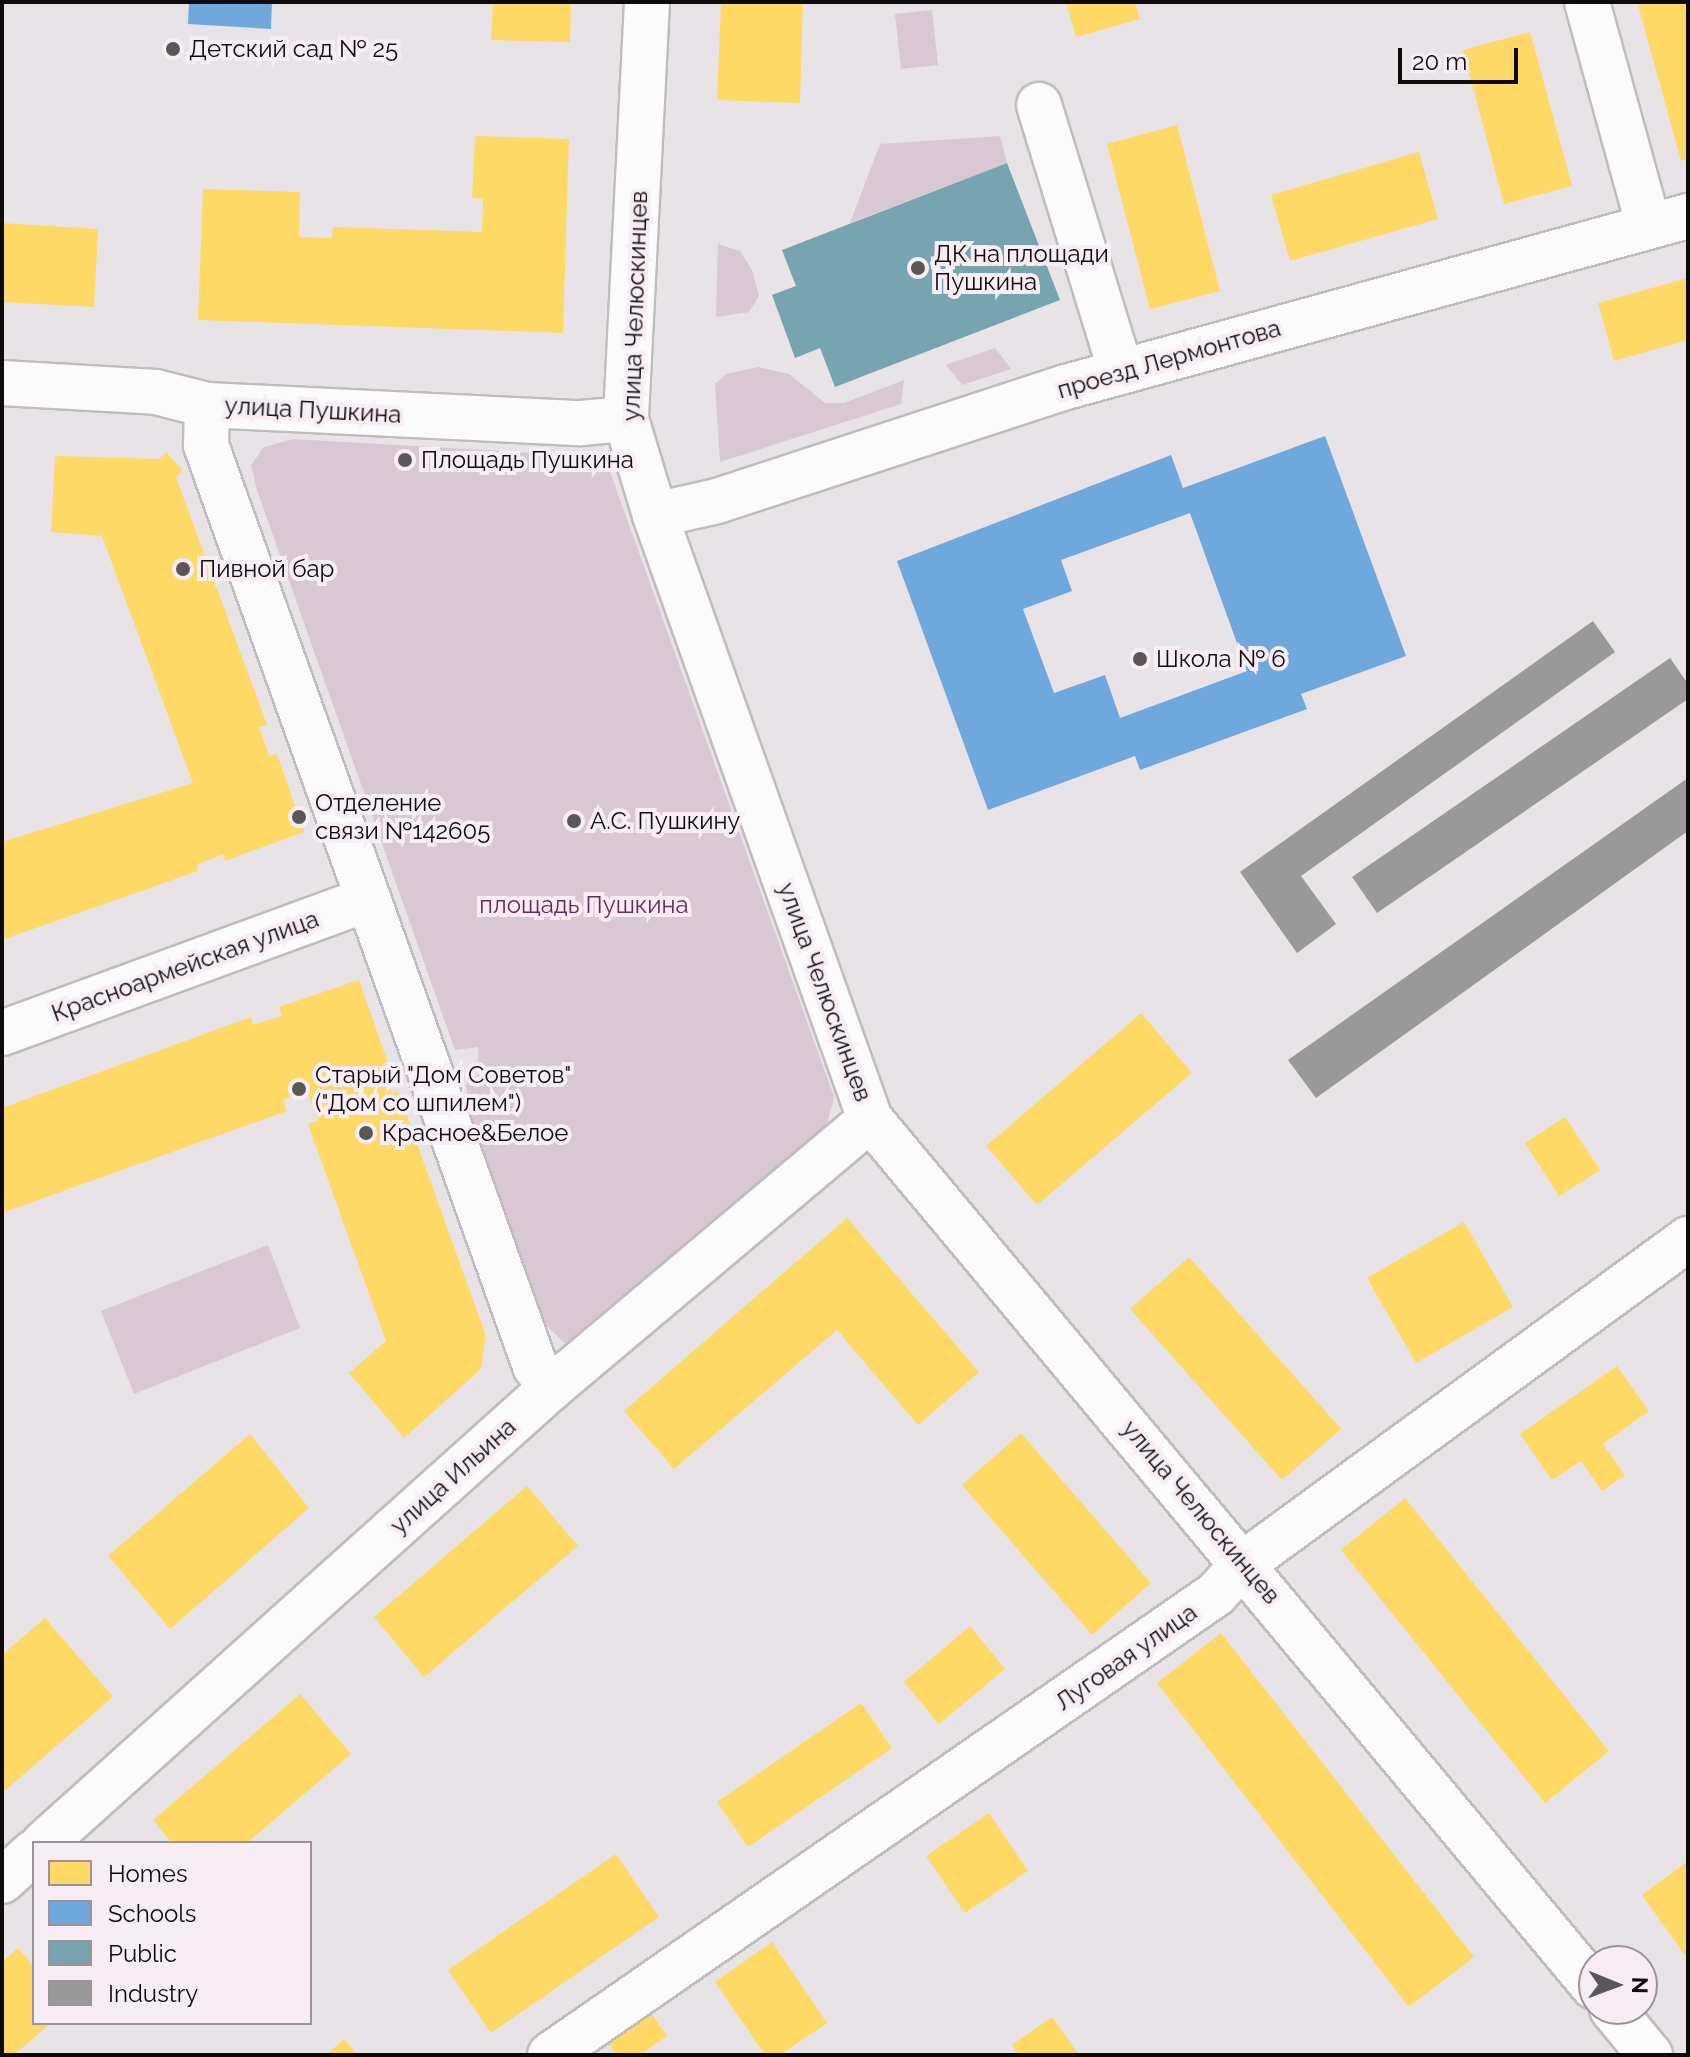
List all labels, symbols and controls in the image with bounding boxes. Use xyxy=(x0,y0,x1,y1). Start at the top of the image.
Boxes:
scale bar xyxy=(1402,32,1522,82)
place label: Детский сад № 25 xyxy=(189,35,398,63)
marker: Детский сад № 25 xyxy=(164,40,182,58)
text: 20 m xyxy=(1412,47,1467,76)
street label: улица Челюскинцев xyxy=(617,190,653,422)
place label: ДК на площади Пушкина xyxy=(934,240,1109,296)
marker: ДК на площади Пушкина xyxy=(909,259,927,277)
street label: проезд Лермонтова xyxy=(1054,313,1284,405)
street label: улица Пушкина xyxy=(224,391,402,429)
place label: Площадь Пушкина xyxy=(421,446,634,474)
marker: Площадь Пушкина xyxy=(396,451,414,469)
place label: Пивной бар xyxy=(199,555,334,583)
marker: Пивной бар xyxy=(174,560,192,578)
place label: Школа № 6 xyxy=(1156,645,1286,673)
marker: Школа № 6 xyxy=(1131,650,1149,668)
place label: Отделение связи №142605 xyxy=(315,789,490,845)
place label: А.С. Пушкину xyxy=(590,807,740,835)
marker: Отделение связи №142605 xyxy=(290,808,308,826)
marker: А.С. Пушкину xyxy=(565,812,583,830)
street label: улица Челюскинцев xyxy=(772,879,878,1105)
park label: площадь Пушкина xyxy=(479,891,689,919)
street label: Красноармейская улица xyxy=(47,904,323,1028)
place label: Старый "Дом Советов" ("Дом со шпилем") xyxy=(315,1061,572,1117)
marker: Старый "Дом Советов" ("Дом со шпилем") xyxy=(290,1080,308,1098)
place label: Красное&Белое xyxy=(382,1119,568,1147)
marker: Красное&Белое xyxy=(357,1124,375,1142)
street label: улица Ильина xyxy=(384,1412,522,1540)
street label: улица Челюскинцев xyxy=(1116,1414,1286,1610)
street label: Луговая улица xyxy=(1049,1597,1203,1717)
legend xyxy=(32,1841,312,2025)
text: Homes xyxy=(108,1859,188,1888)
text: Schools xyxy=(108,1899,196,1928)
text: Public xyxy=(108,1939,177,1968)
north arrow xyxy=(1578,1945,1658,2025)
text: N xyxy=(1627,1977,1653,1994)
text: Industry xyxy=(108,1979,198,2008)

